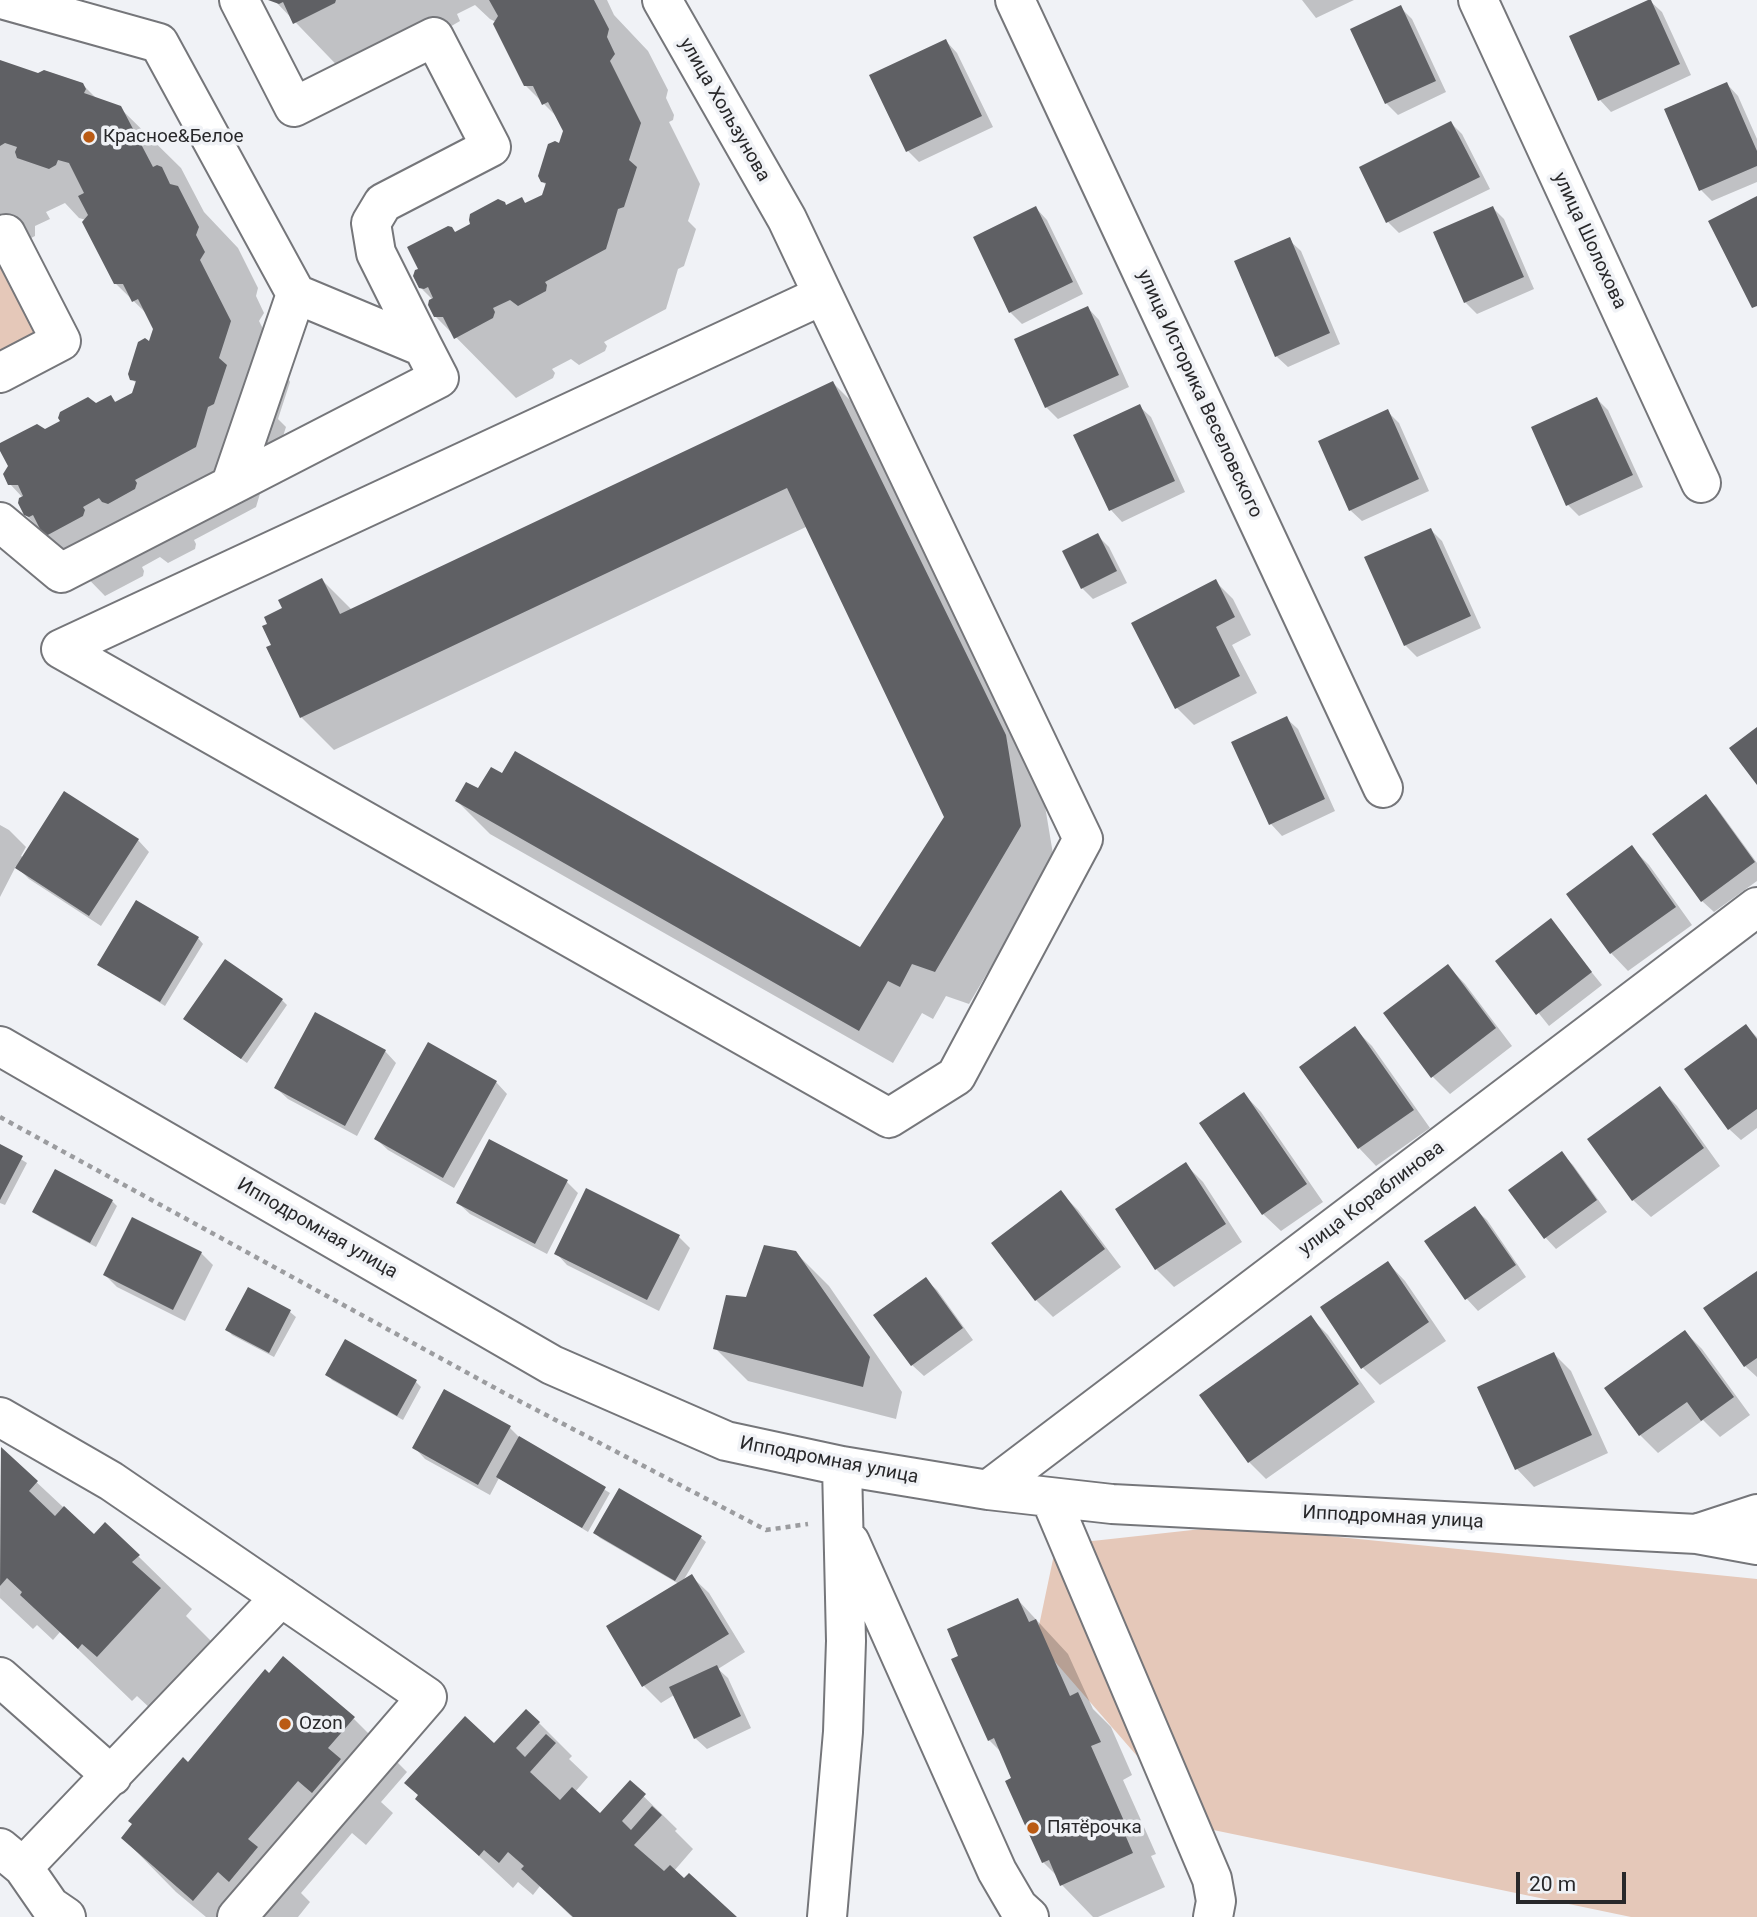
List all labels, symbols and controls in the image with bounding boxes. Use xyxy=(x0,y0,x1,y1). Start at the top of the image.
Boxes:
street label: улица Хользунова xyxy=(674,34,774,186)
place label: Красное&Белое xyxy=(103,126,244,148)
marker: Красное&Белое xyxy=(81,129,97,145)
street label: улица Шолохова xyxy=(1547,169,1631,313)
street label: улица Историка Веселовского xyxy=(1131,266,1267,522)
street label: улица Кораблинова xyxy=(1295,1137,1449,1261)
street label: Ипподромная улица xyxy=(233,1174,401,1284)
street label: Ипподромная улица xyxy=(738,1433,920,1489)
street label: Ипподромная улица xyxy=(1302,1502,1484,1534)
place label: Ozon xyxy=(299,1713,343,1735)
marker: Ozon xyxy=(277,1716,293,1732)
place label: Пятёрочка xyxy=(1047,1817,1142,1839)
marker: Пятёрочка xyxy=(1025,1820,1041,1836)
scale bar xyxy=(1519,1857,1629,1901)
text: 20 m xyxy=(1529,1872,1576,1896)

